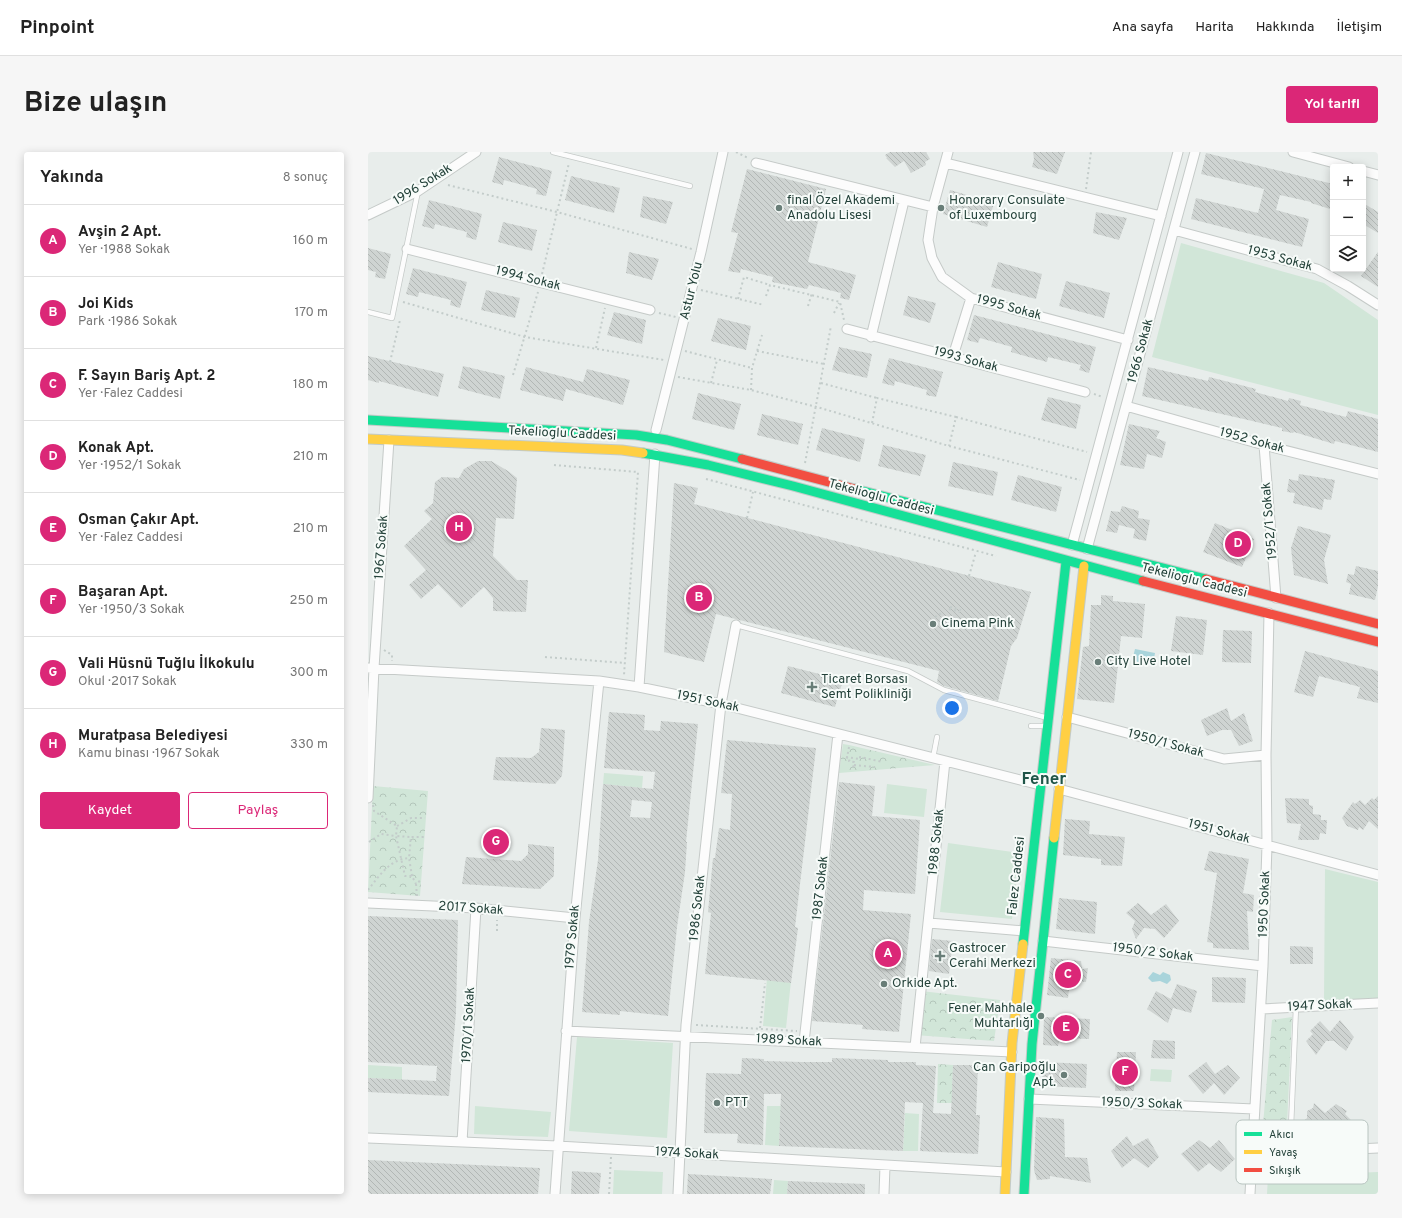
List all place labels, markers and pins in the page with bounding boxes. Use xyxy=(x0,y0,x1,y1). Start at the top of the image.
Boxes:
place label: final Özel Akademi Anadolu Lisesi xyxy=(787,191,895,224)
place label: Honorary Consulate of Luxembourg xyxy=(949,193,1065,224)
marker: final Özel Akademi Anadolu Lisesi xyxy=(774,203,784,213)
marker: Honorary Consulate of Luxembourg xyxy=(936,203,946,213)
pin: H xyxy=(446,513,472,543)
pin: D xyxy=(1225,529,1251,559)
pin: B xyxy=(686,583,712,613)
place label: Cinema Pink xyxy=(941,616,1014,632)
marker: Cinema Pink xyxy=(928,619,938,629)
place label: City Live Hotel xyxy=(1106,654,1191,670)
marker: City Live Hotel xyxy=(1093,657,1103,667)
place label: Ticaret Borsası Semt Polikliniği xyxy=(821,672,912,703)
marker: Ticaret Borsası Semt Polikliniği xyxy=(806,681,818,693)
pin: G xyxy=(483,827,509,857)
pin: A xyxy=(875,939,901,969)
place label: Gastrocer Cerahi Merkezi xyxy=(949,941,1036,972)
marker: Gastrocer Cerahi Merkezi xyxy=(934,950,946,962)
pin: C xyxy=(1055,960,1081,990)
place label: Orkide Apt. xyxy=(892,976,957,992)
marker: Orkide Apt. xyxy=(879,979,889,989)
place label: Fener Mahhale Muhtarlığı xyxy=(948,1001,1033,1032)
marker: Fener Mahhale Muhtarlığı xyxy=(1036,1011,1046,1021)
pin: E xyxy=(1053,1013,1079,1043)
pin: F xyxy=(1112,1057,1138,1087)
place label: Can Garipoğlu Apt. xyxy=(973,1060,1056,1091)
marker: Can Garipoğlu Apt. xyxy=(1059,1070,1069,1080)
place label: PTT xyxy=(725,1095,748,1111)
marker: PTT xyxy=(712,1098,722,1108)

